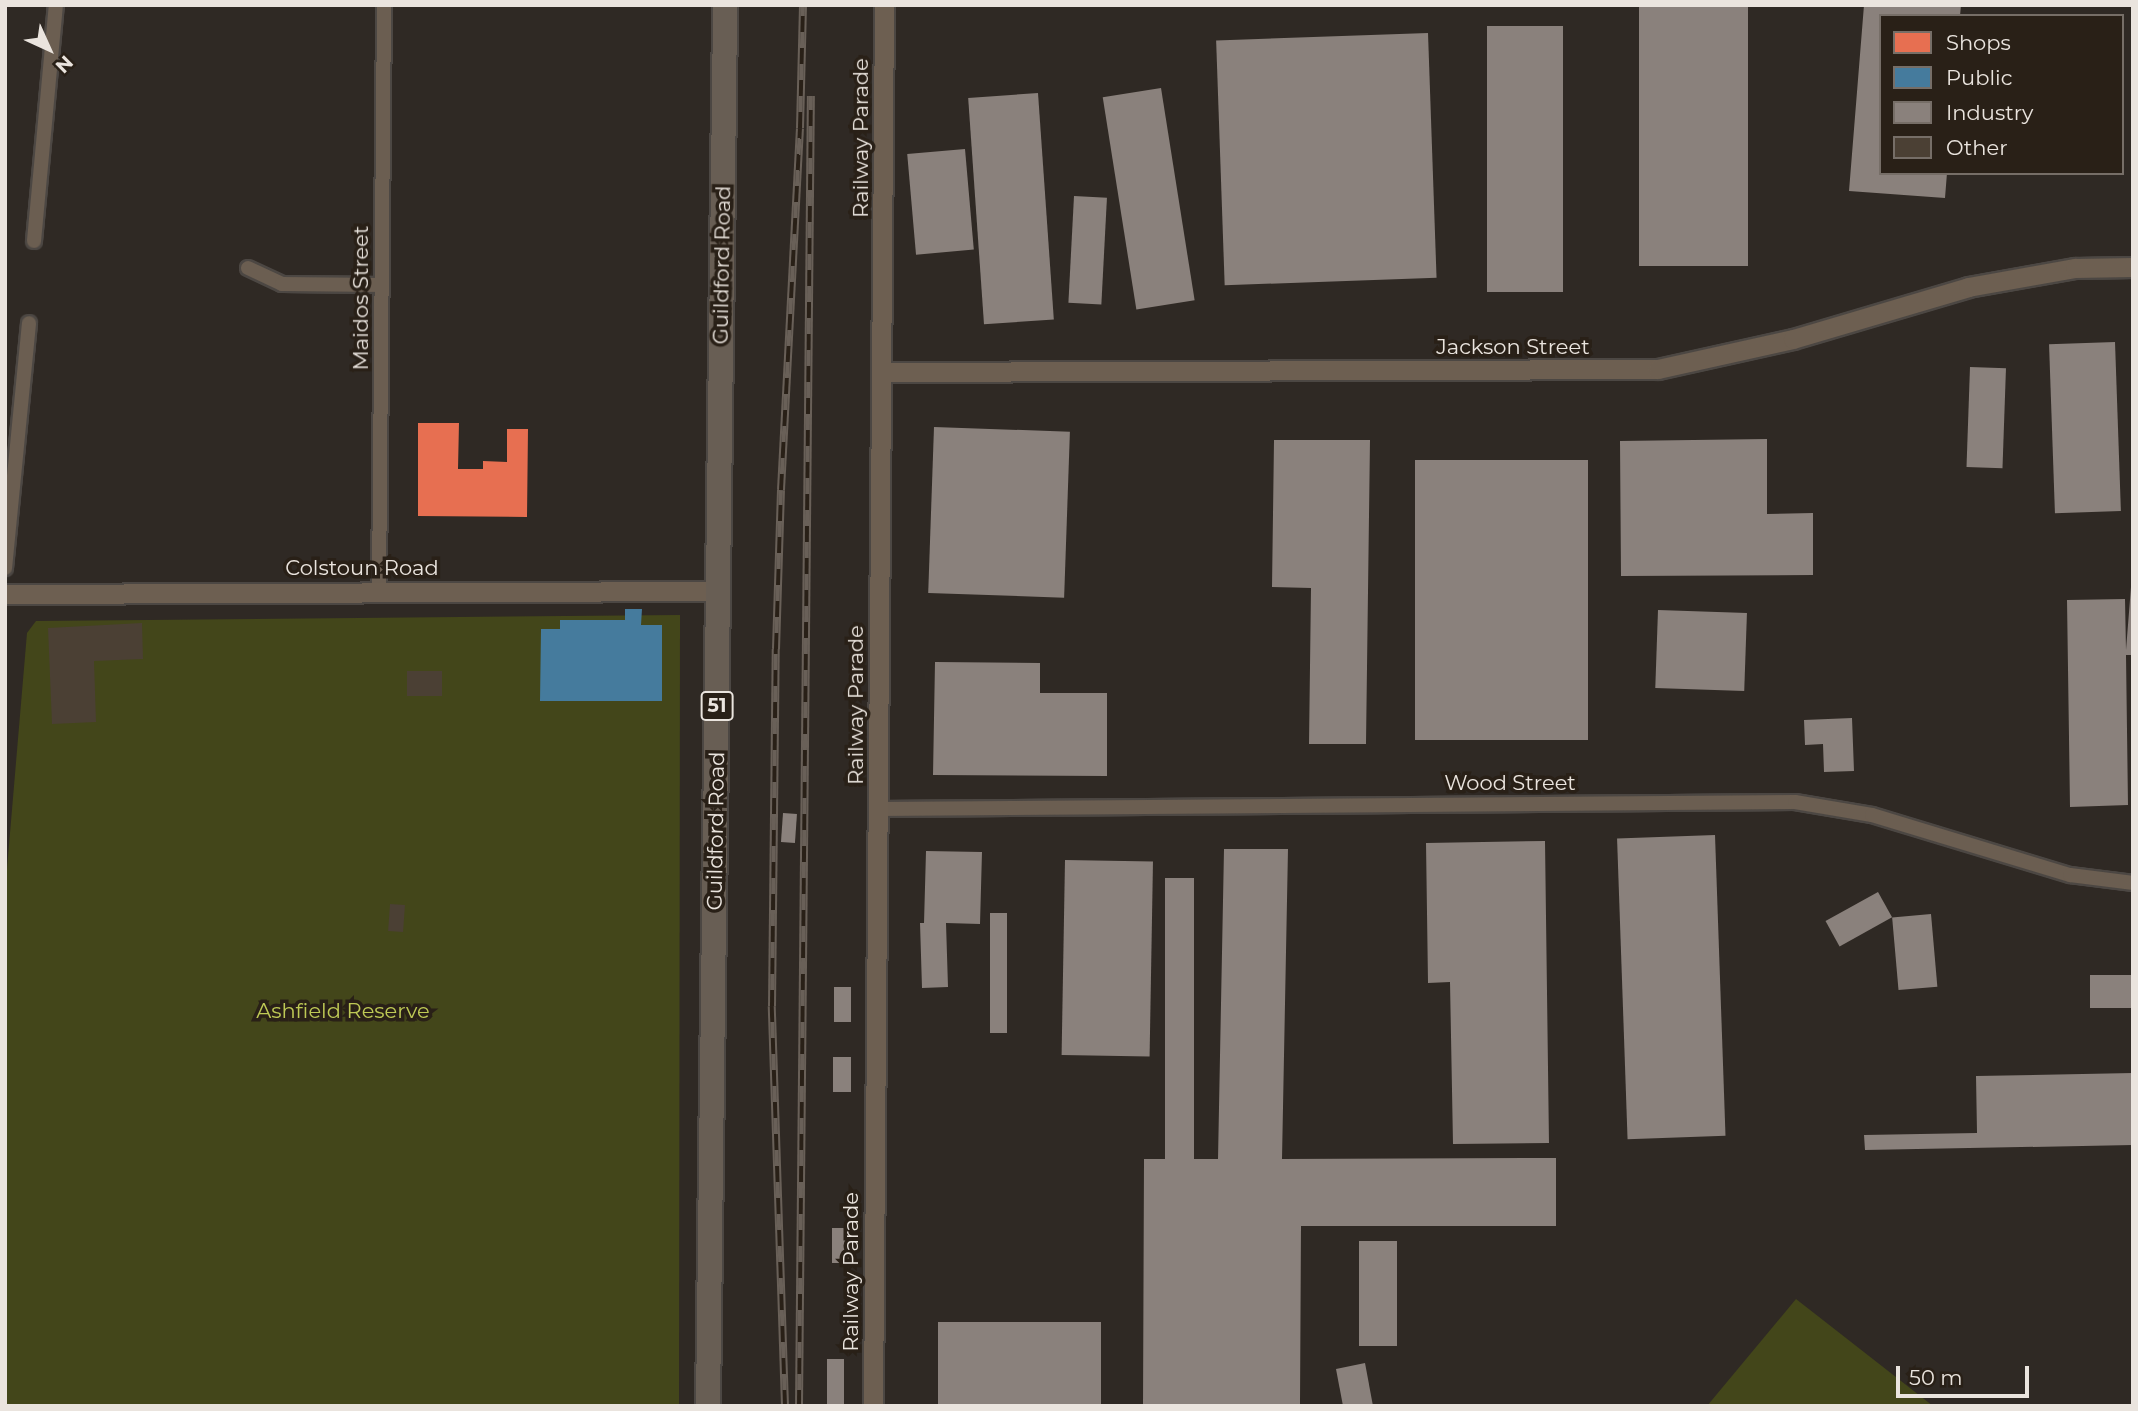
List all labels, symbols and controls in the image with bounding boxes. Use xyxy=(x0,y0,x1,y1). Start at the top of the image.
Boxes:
north arrow xyxy=(14,14,84,84)
legend xyxy=(1879,14,2124,175)
text: Shops xyxy=(1946,30,2011,55)
text: N xyxy=(51,51,78,78)
street label: Railway Parade xyxy=(848,58,874,218)
text: Public xyxy=(1946,65,2013,90)
text: Industry xyxy=(1946,100,2033,125)
text: Other xyxy=(1946,135,2008,160)
street label: Guildford Road xyxy=(708,185,736,345)
street label: Maidos Street xyxy=(348,226,374,370)
street label: Jackson Street xyxy=(1436,334,1590,360)
street label: Colstoun Road xyxy=(285,555,439,581)
street label: Railway Parade xyxy=(843,625,869,785)
road number: 51 xyxy=(700,691,734,722)
street label: Guildford Road xyxy=(702,751,730,911)
street label: Wood Street xyxy=(1444,770,1576,796)
park label: Ashfield Reserve xyxy=(256,998,430,1024)
street label: Railway Parade xyxy=(838,1192,864,1352)
scale bar xyxy=(1900,1352,2033,1396)
text: 50 m xyxy=(1909,1365,1963,1390)

